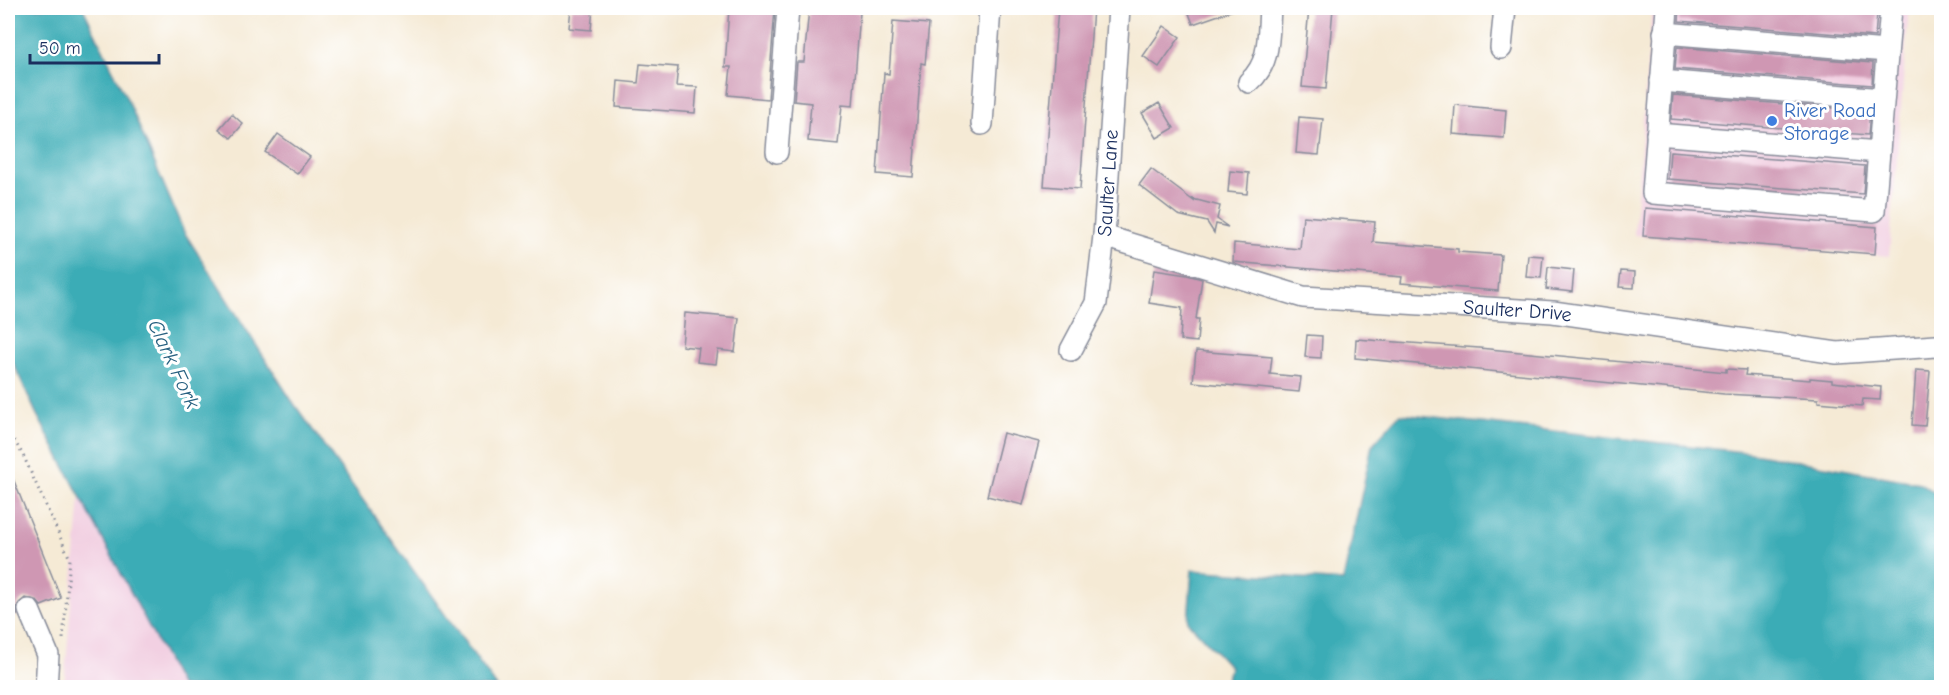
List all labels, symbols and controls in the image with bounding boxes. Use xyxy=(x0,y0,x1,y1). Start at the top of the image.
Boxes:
scale bar xyxy=(30,27,159,65)
text: 50 m xyxy=(39,38,81,59)
place label: River Road Storage xyxy=(1784,99,1876,145)
marker: River Road Storage xyxy=(1765,114,1779,128)
street label: Saulter Lane xyxy=(1093,129,1123,237)
street label: Saulter Drive xyxy=(1462,296,1573,327)
water label: Clark Fork xyxy=(143,316,205,413)

